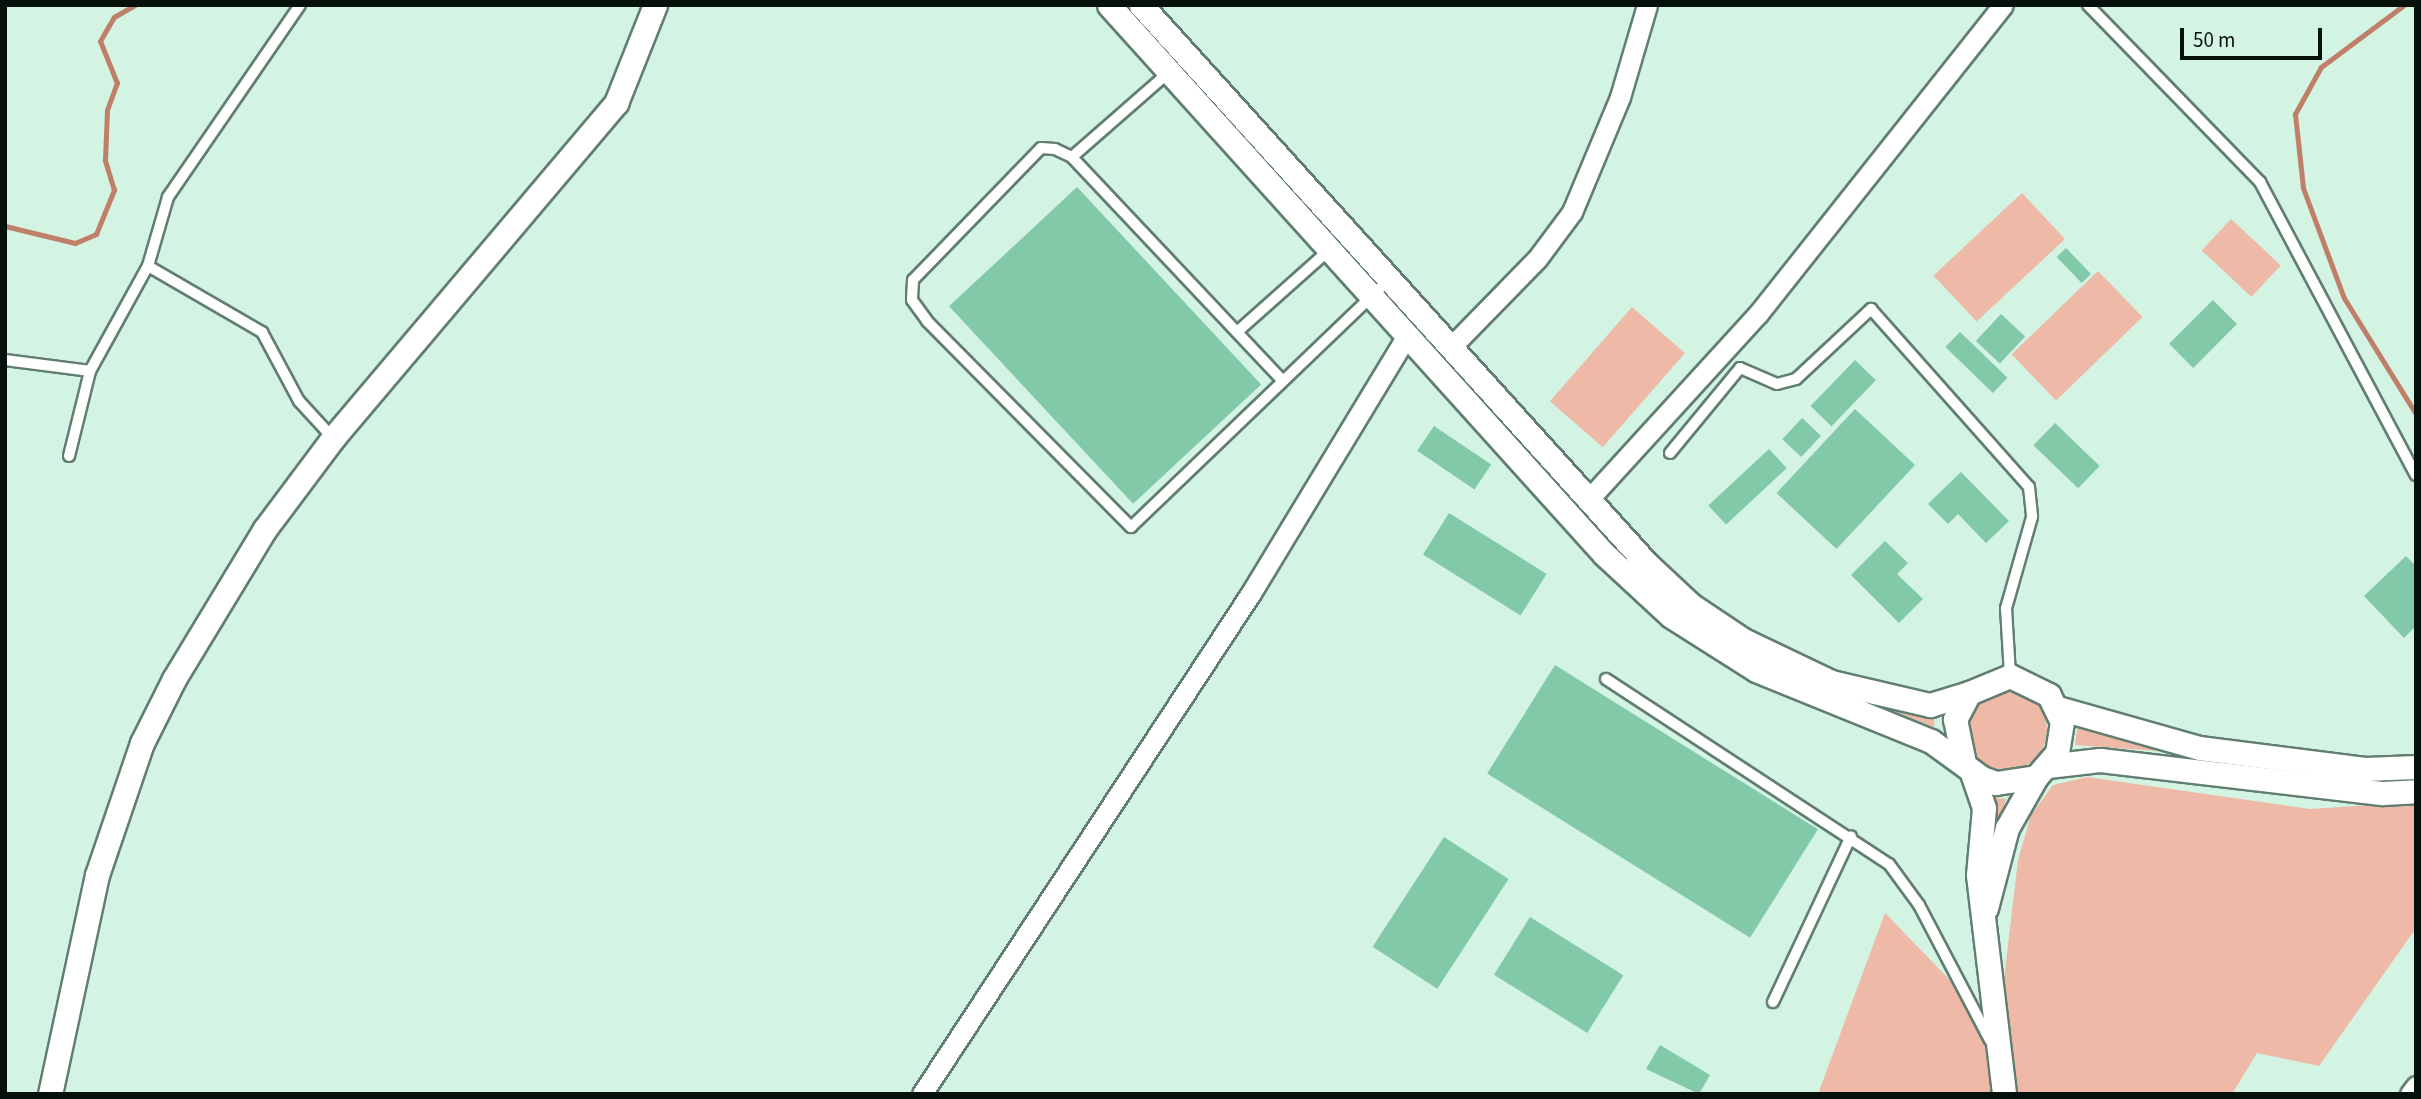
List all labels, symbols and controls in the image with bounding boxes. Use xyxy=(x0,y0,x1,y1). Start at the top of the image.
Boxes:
scale bar xyxy=(2183,14,2325,58)
text: 50 m xyxy=(2193,25,2235,55)

